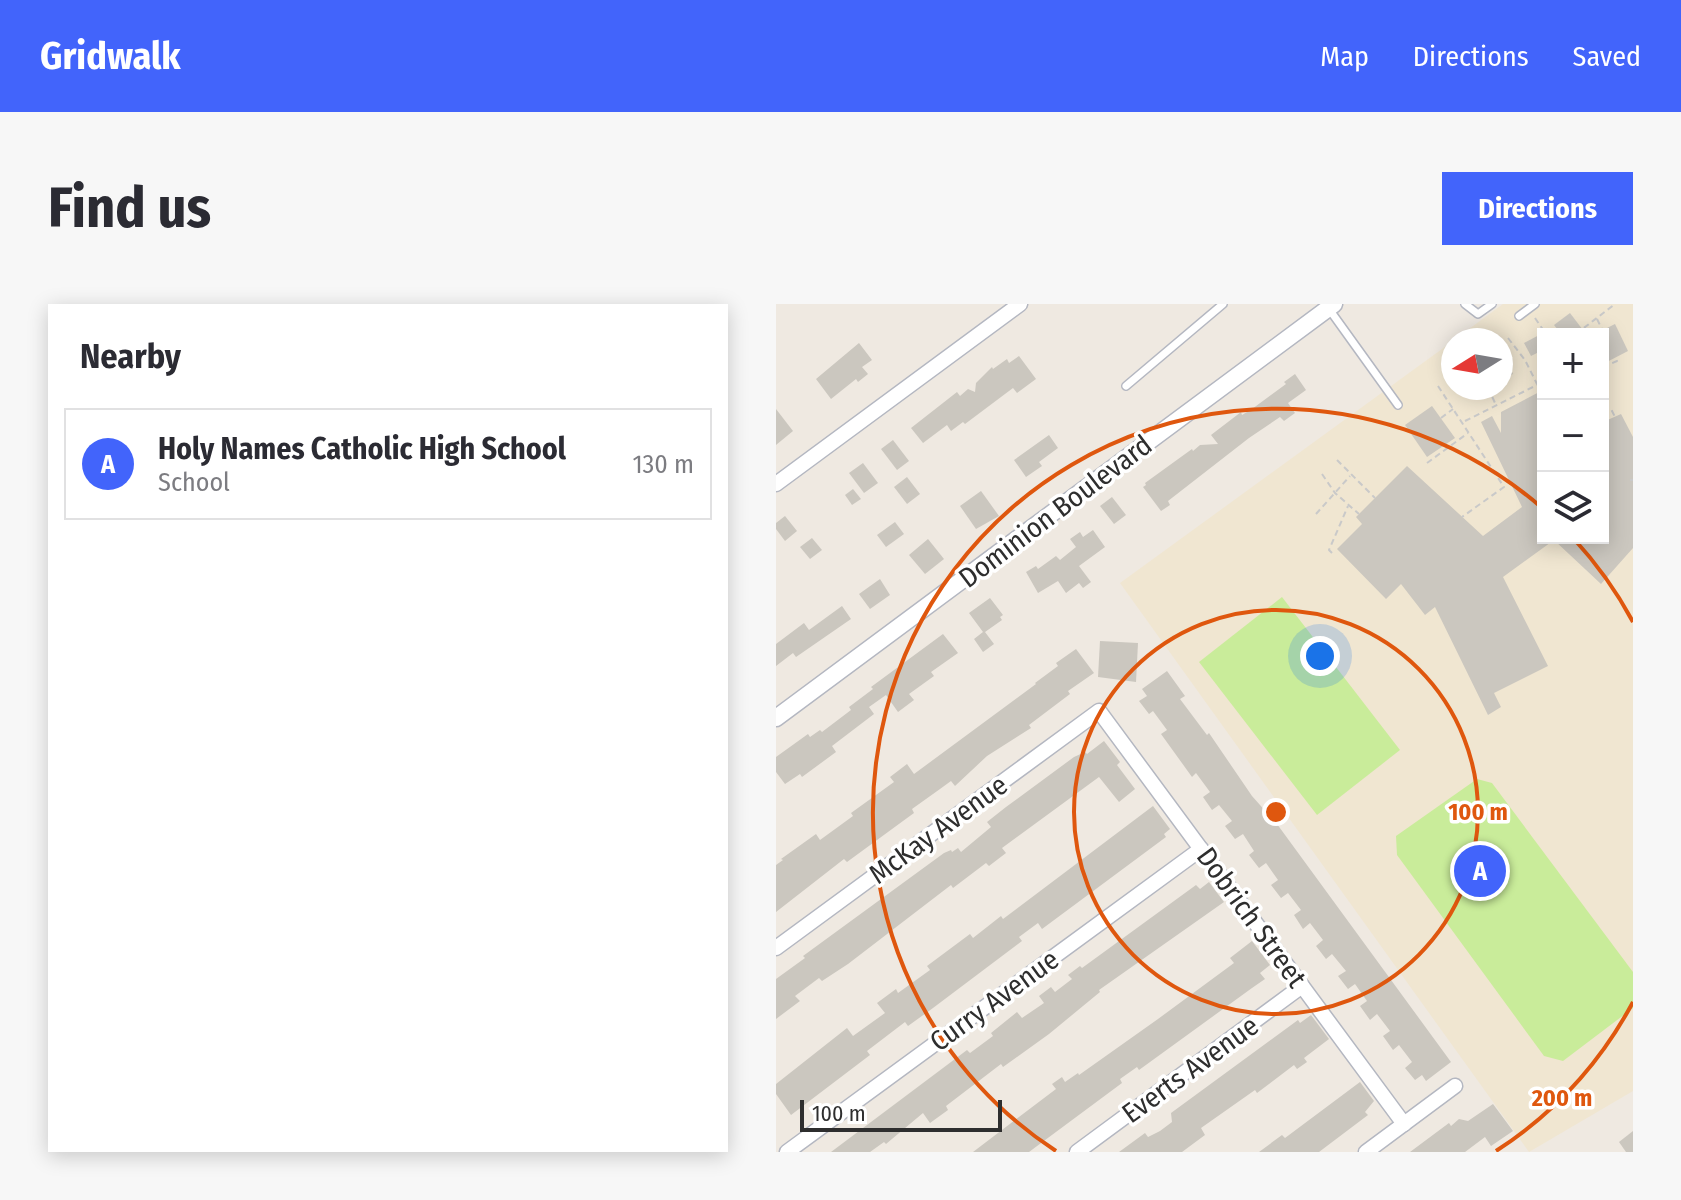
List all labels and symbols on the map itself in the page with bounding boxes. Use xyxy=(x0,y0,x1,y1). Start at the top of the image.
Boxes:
north arrow xyxy=(1441,328,1513,400)
street label: Dominion Boulevard xyxy=(952,428,1158,595)
your location xyxy=(1300,636,1340,676)
street label: McKay Avenue xyxy=(863,768,1014,891)
centre of rings xyxy=(1262,798,1290,826)
text: 100 m xyxy=(1448,798,1508,826)
street label: Dobrich Street xyxy=(1190,841,1314,994)
pin: A xyxy=(1454,841,1506,901)
street label: Curry Avenue xyxy=(923,943,1065,1058)
street label: Everts Avenue xyxy=(1116,1009,1265,1130)
text: 200 m xyxy=(1531,1084,1592,1112)
scale bar xyxy=(800,1096,1002,1132)

